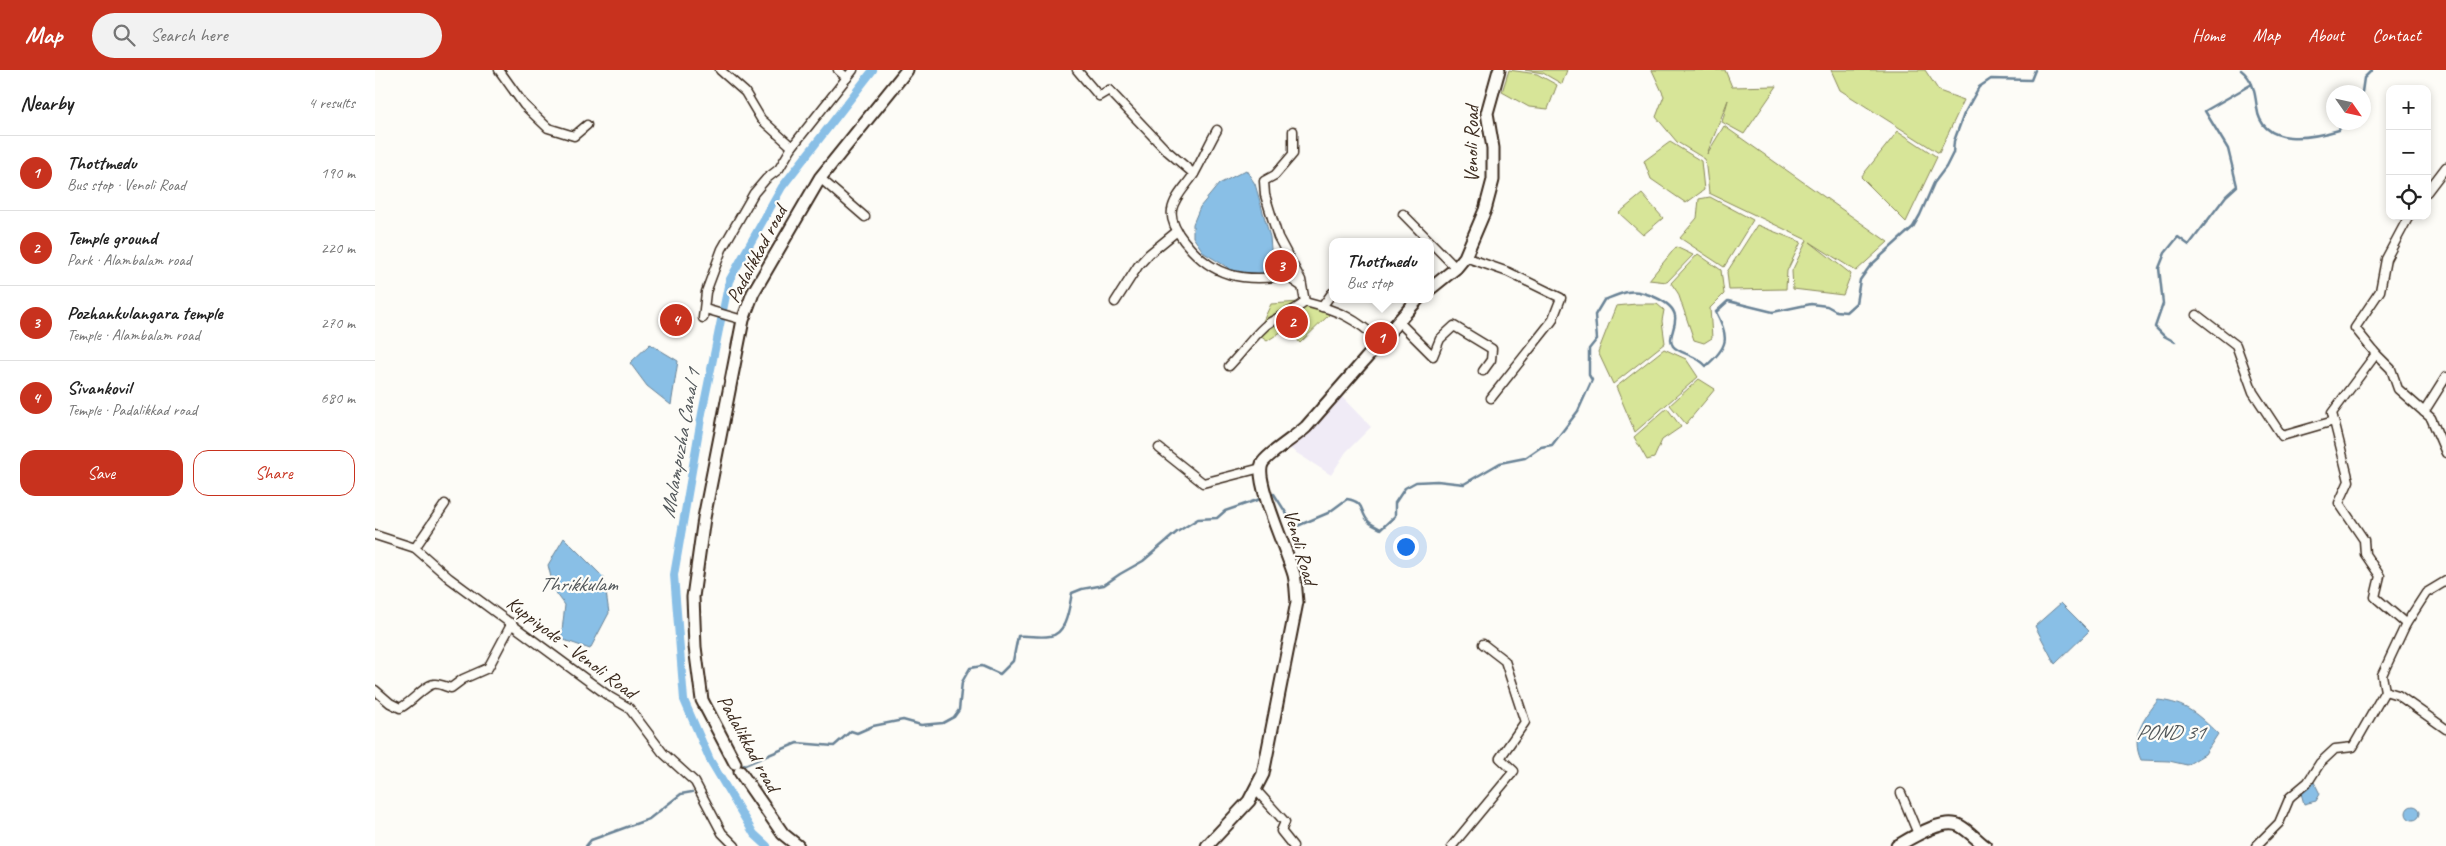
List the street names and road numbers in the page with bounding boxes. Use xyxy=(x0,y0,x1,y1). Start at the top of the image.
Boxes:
street label: Venoli Road xyxy=(1459,102,1484,183)
street label: Padalikkad road xyxy=(720,199,794,307)
street label: Venoli Road xyxy=(1278,507,1324,591)
street label: Kuppiyode - Venoli Road xyxy=(502,590,644,706)
street label: Padalikkad road xyxy=(712,691,787,799)

